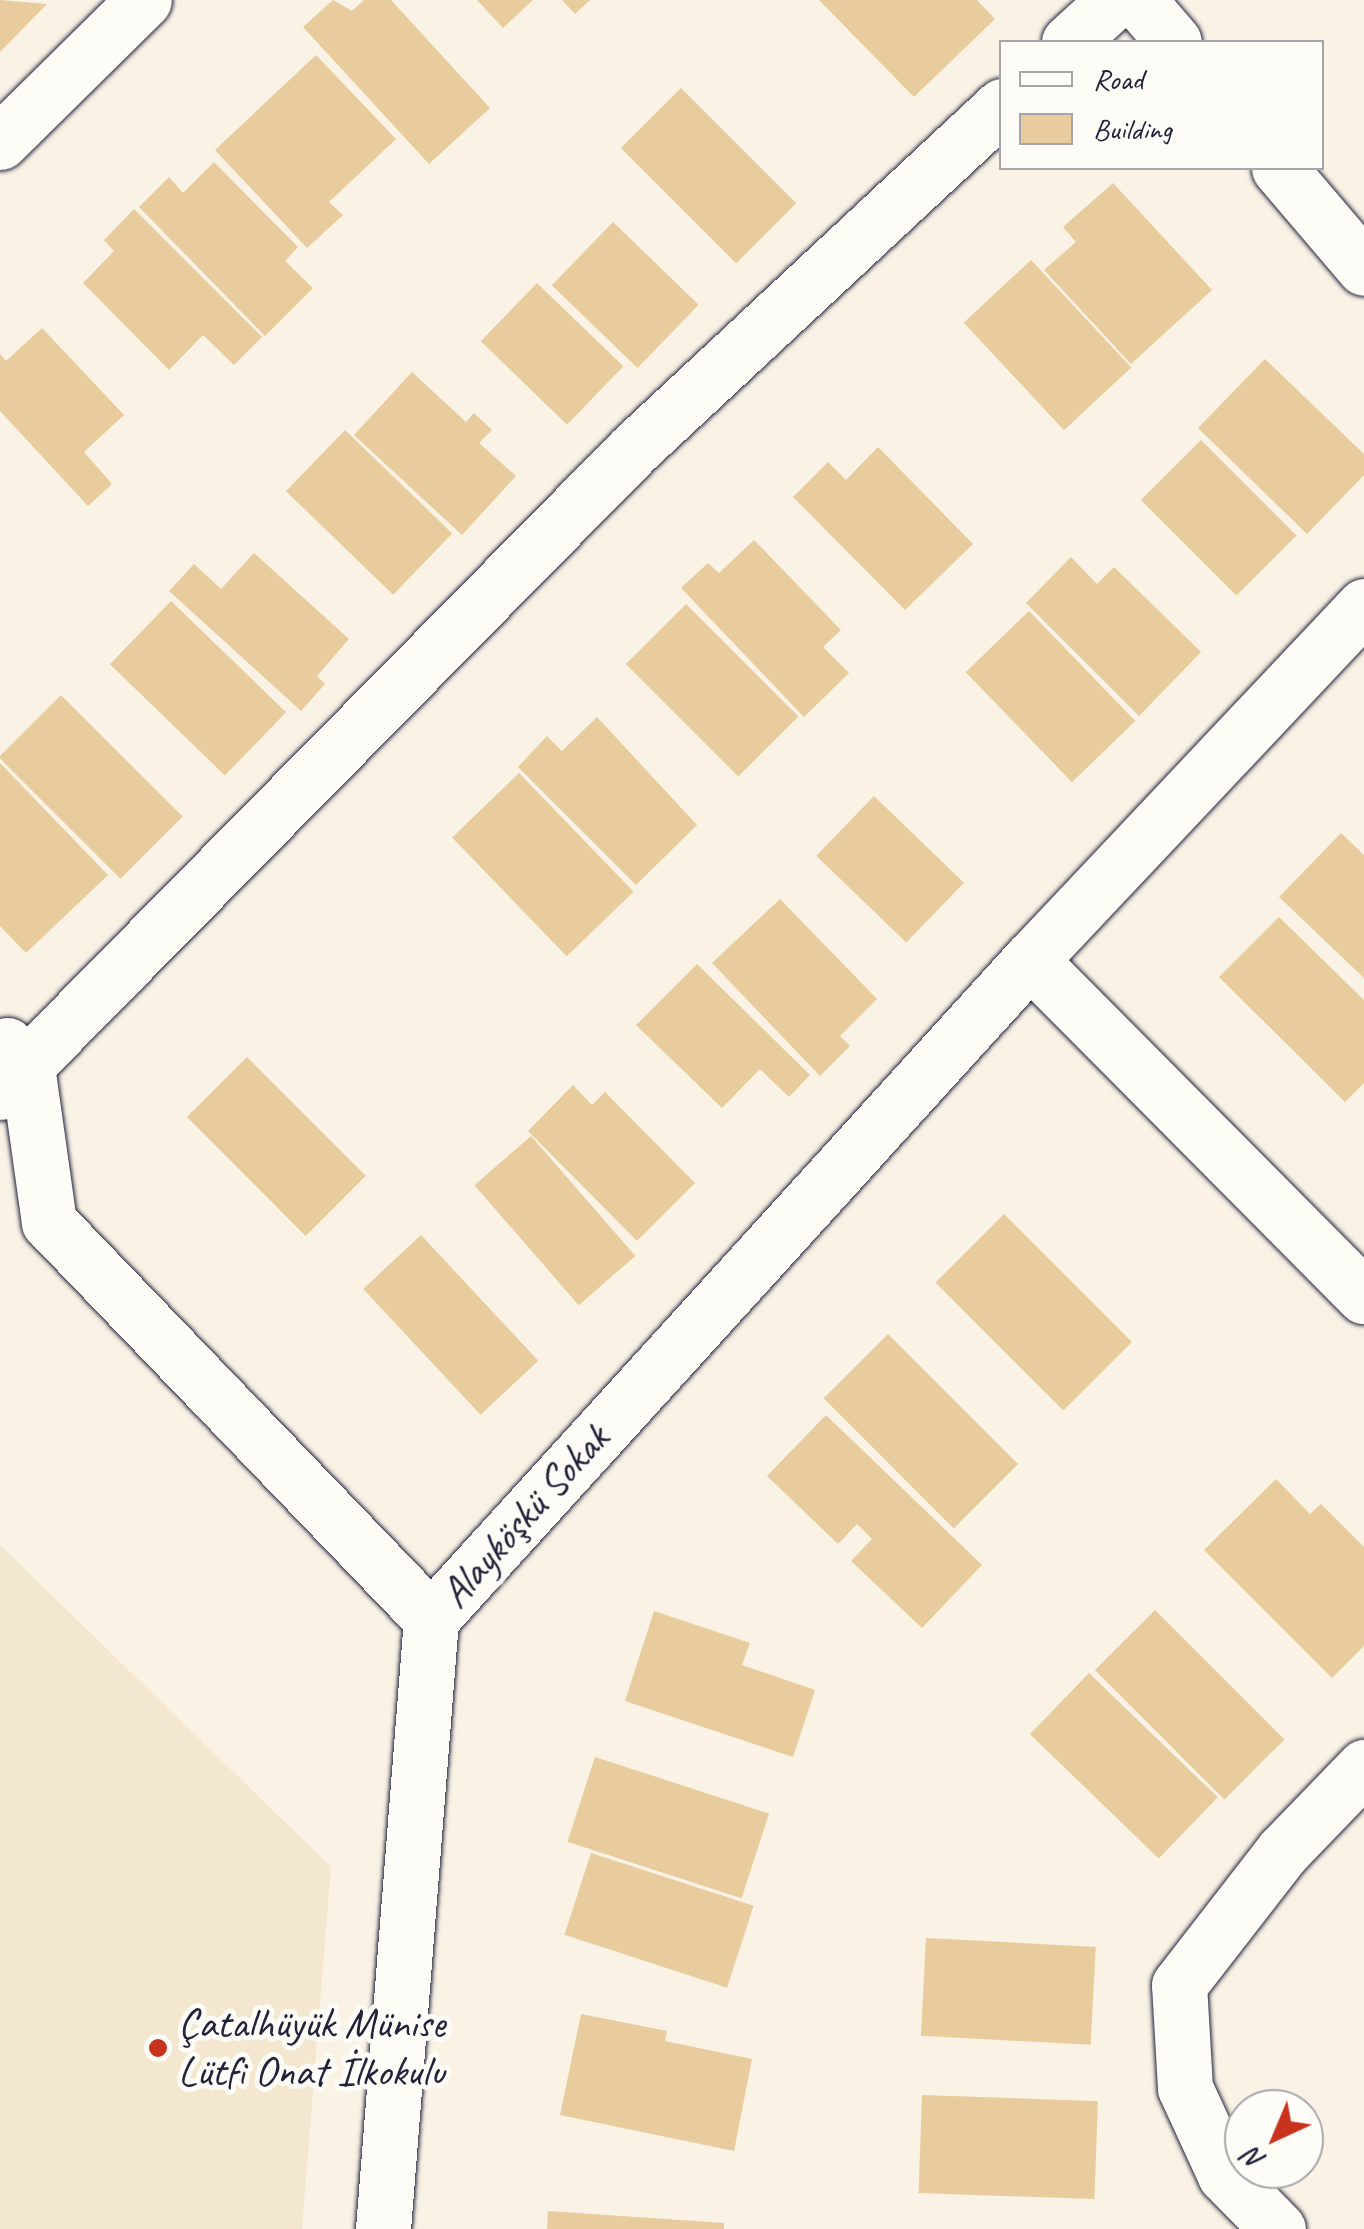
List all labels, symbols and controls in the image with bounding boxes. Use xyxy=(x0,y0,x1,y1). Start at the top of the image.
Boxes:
legend xyxy=(999,40,1324,170)
text: Road xyxy=(1093,60,1143,98)
text: Building xyxy=(1093,110,1172,148)
street label: Alayköşkü Sokak xyxy=(430,1414,620,1618)
place label: Çatalhüyük Münise Lütfi Onat İlkokulu xyxy=(178,1999,445,2098)
marker: Çatalhüyük Münise Lütfi Onat İlkokulu xyxy=(147,2037,169,2059)
north arrow xyxy=(1224,2089,1324,2189)
text: N xyxy=(1236,2141,1273,2178)

